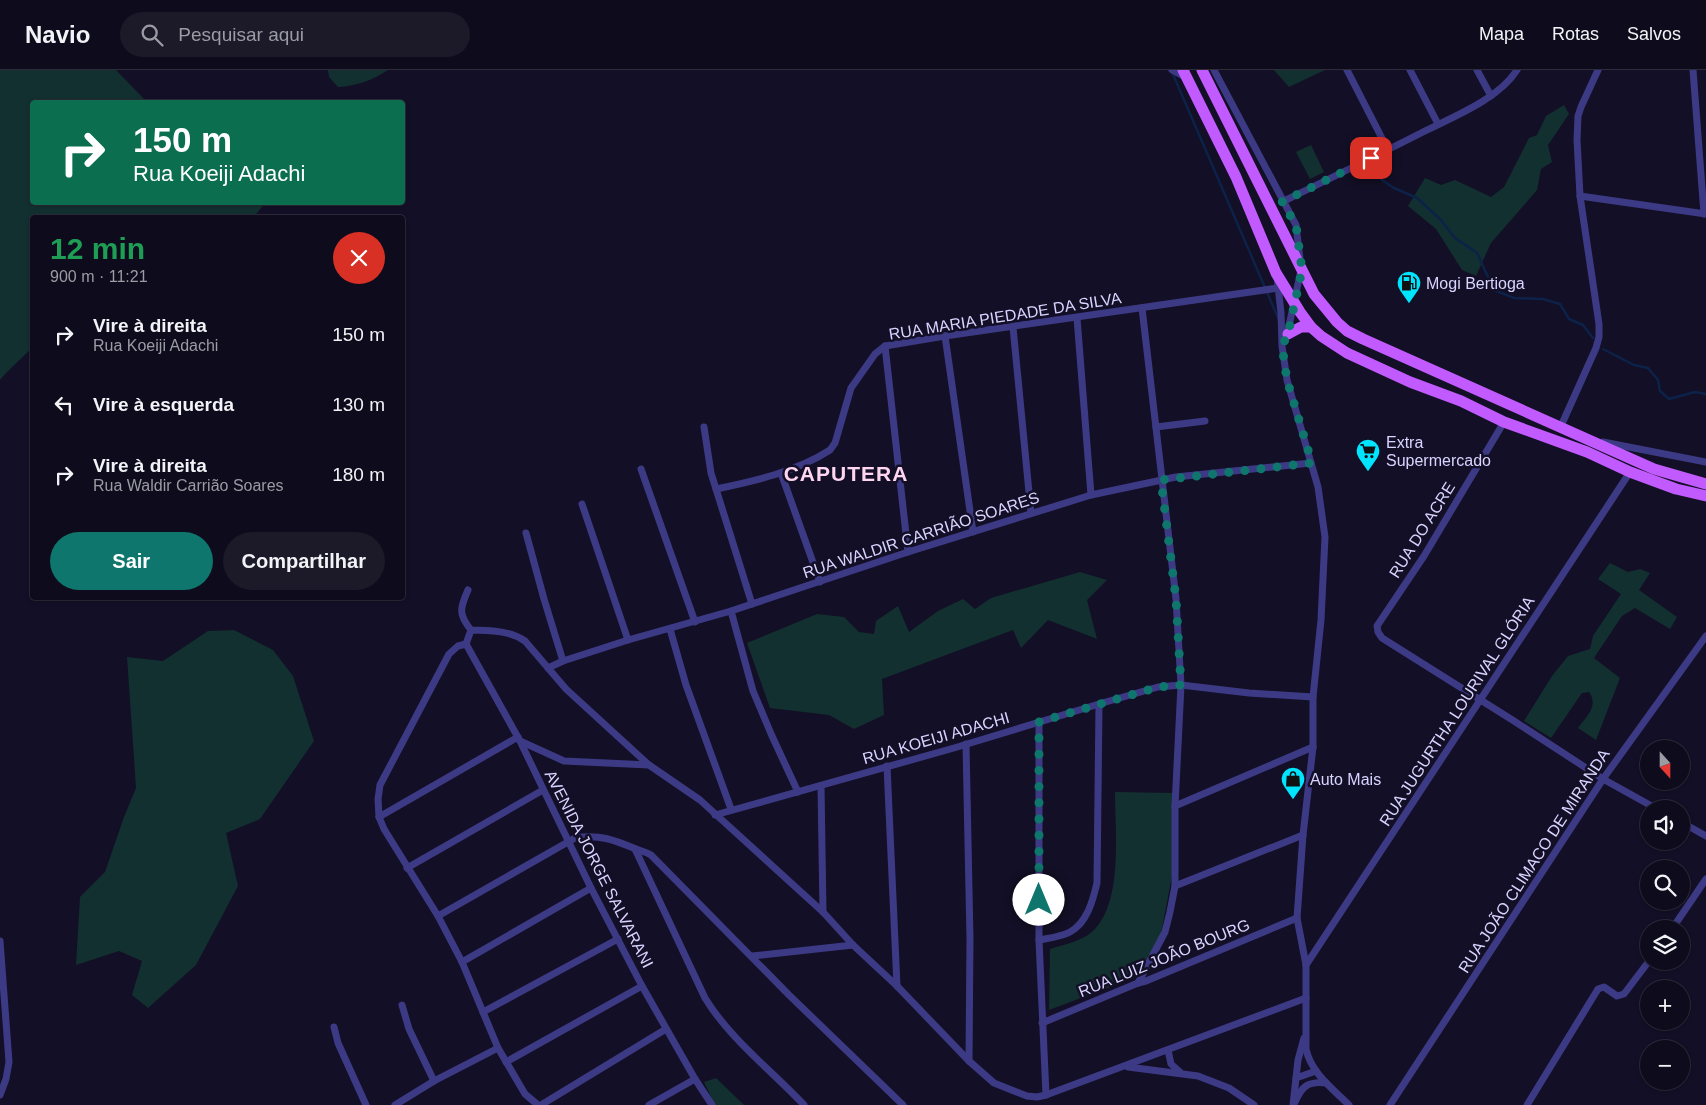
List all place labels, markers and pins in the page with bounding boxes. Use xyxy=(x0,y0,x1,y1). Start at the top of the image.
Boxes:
pin xyxy=(1350,137,1392,179)
fuel station icon: Mogi Bertioga xyxy=(1396,270,1422,304)
place label: Mogi Bertioga xyxy=(1426,275,1525,292)
place label: Extra Supermercado xyxy=(1386,434,1491,469)
supermarket icon: Extra Supermercado xyxy=(1355,438,1381,472)
shop icon: Auto Mais xyxy=(1280,766,1306,800)
place label: Auto Mais xyxy=(1310,771,1381,788)

